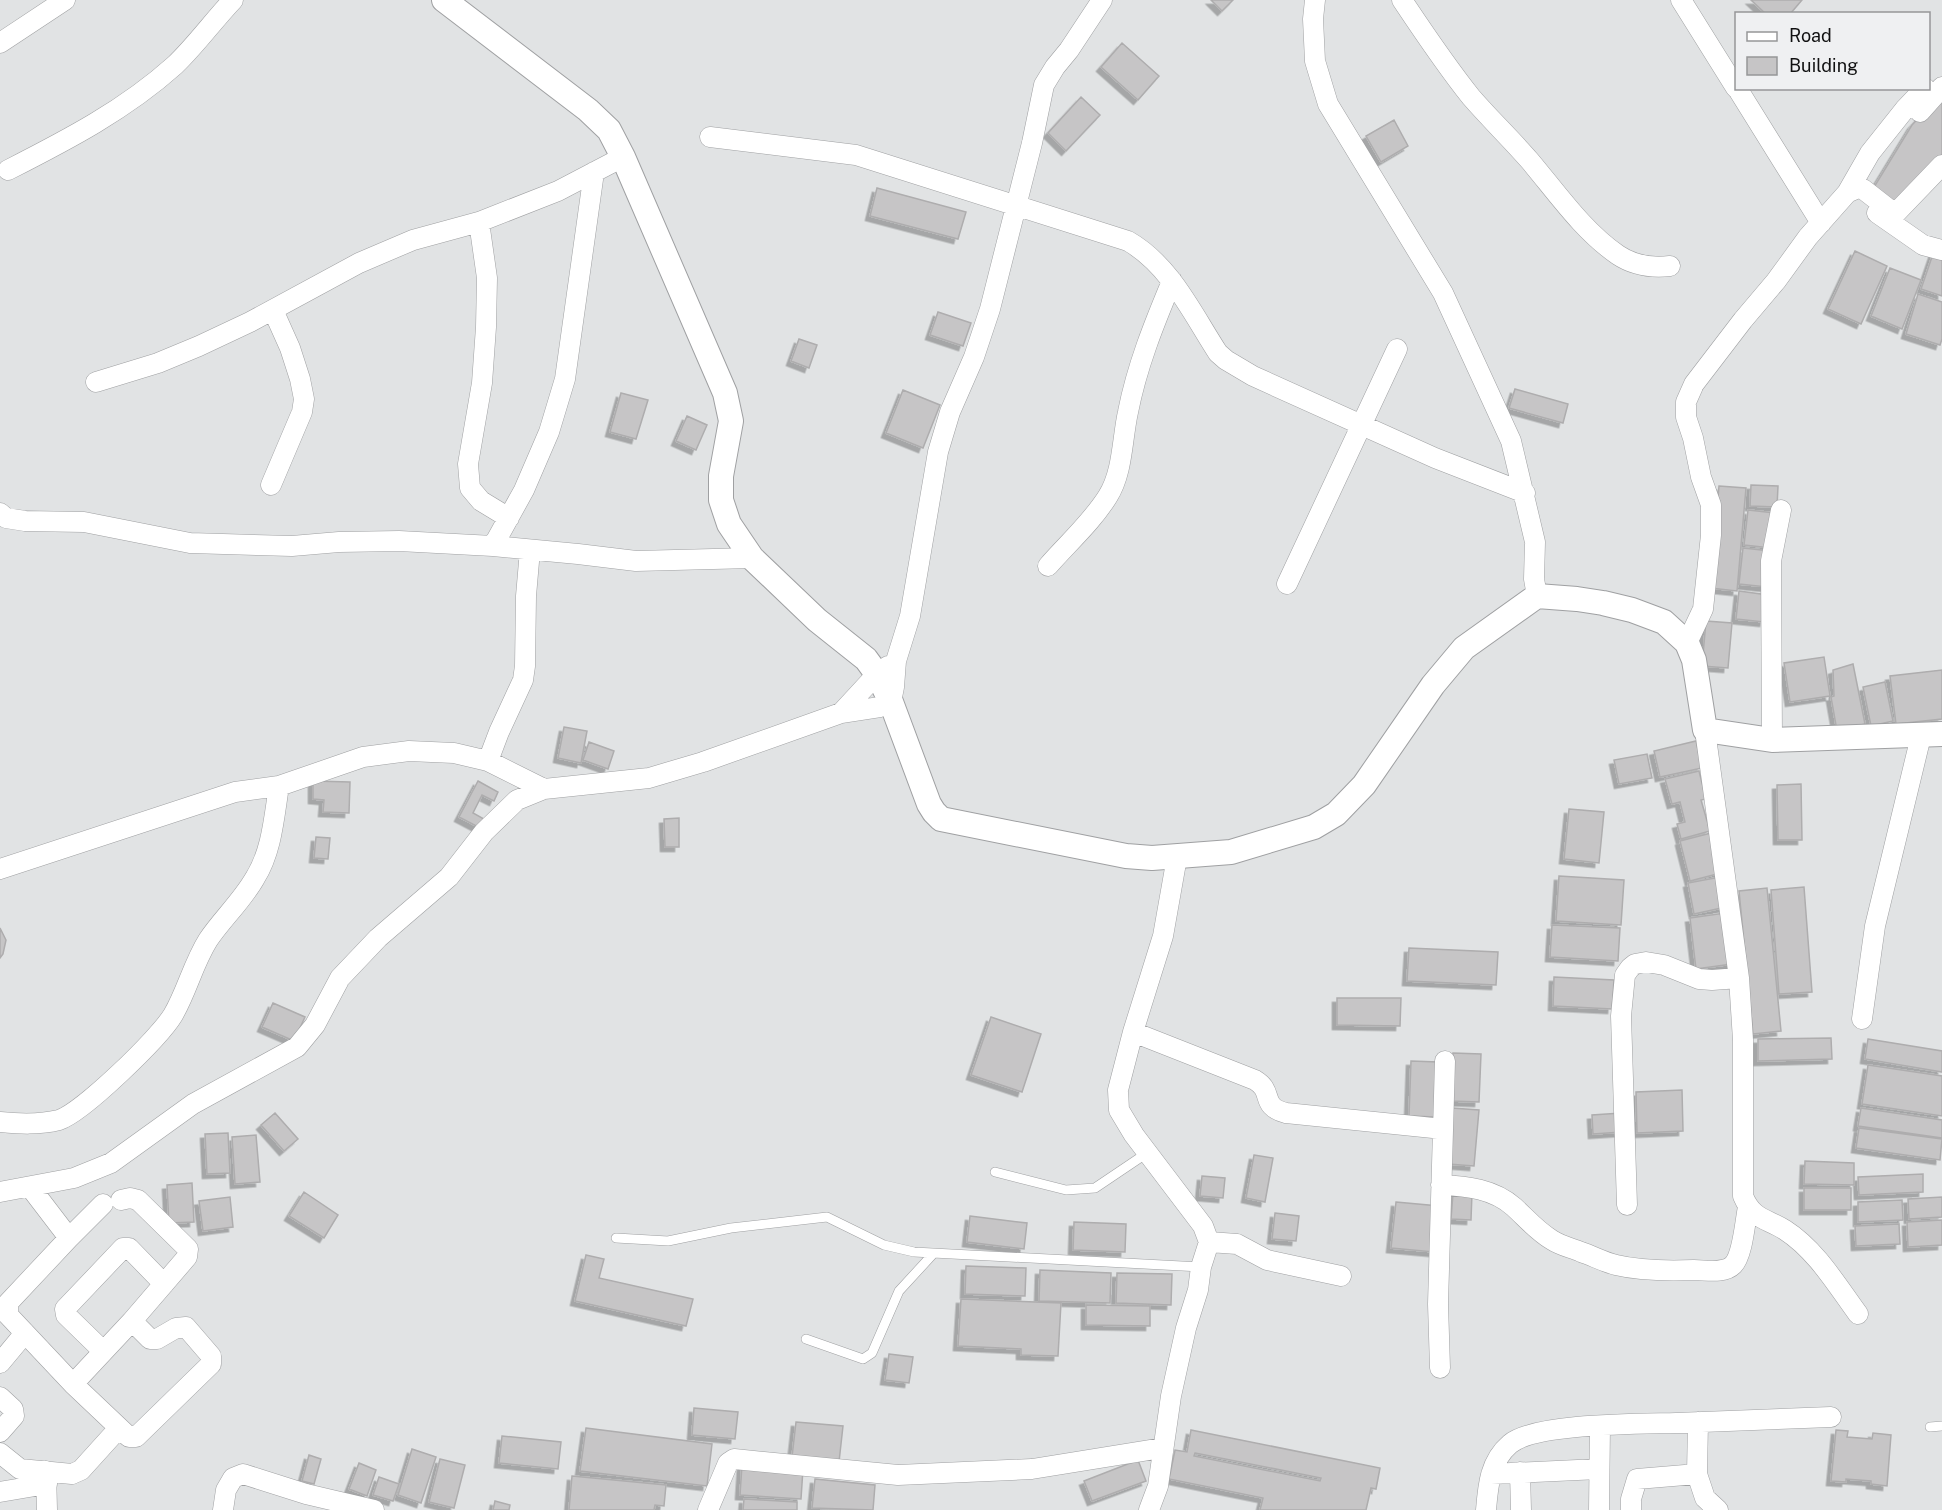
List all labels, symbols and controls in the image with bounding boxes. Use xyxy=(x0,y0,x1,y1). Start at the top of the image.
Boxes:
legend xyxy=(1735,12,1930,90)
text: Road xyxy=(1789,25,1832,46)
text: Building xyxy=(1789,55,1858,76)

